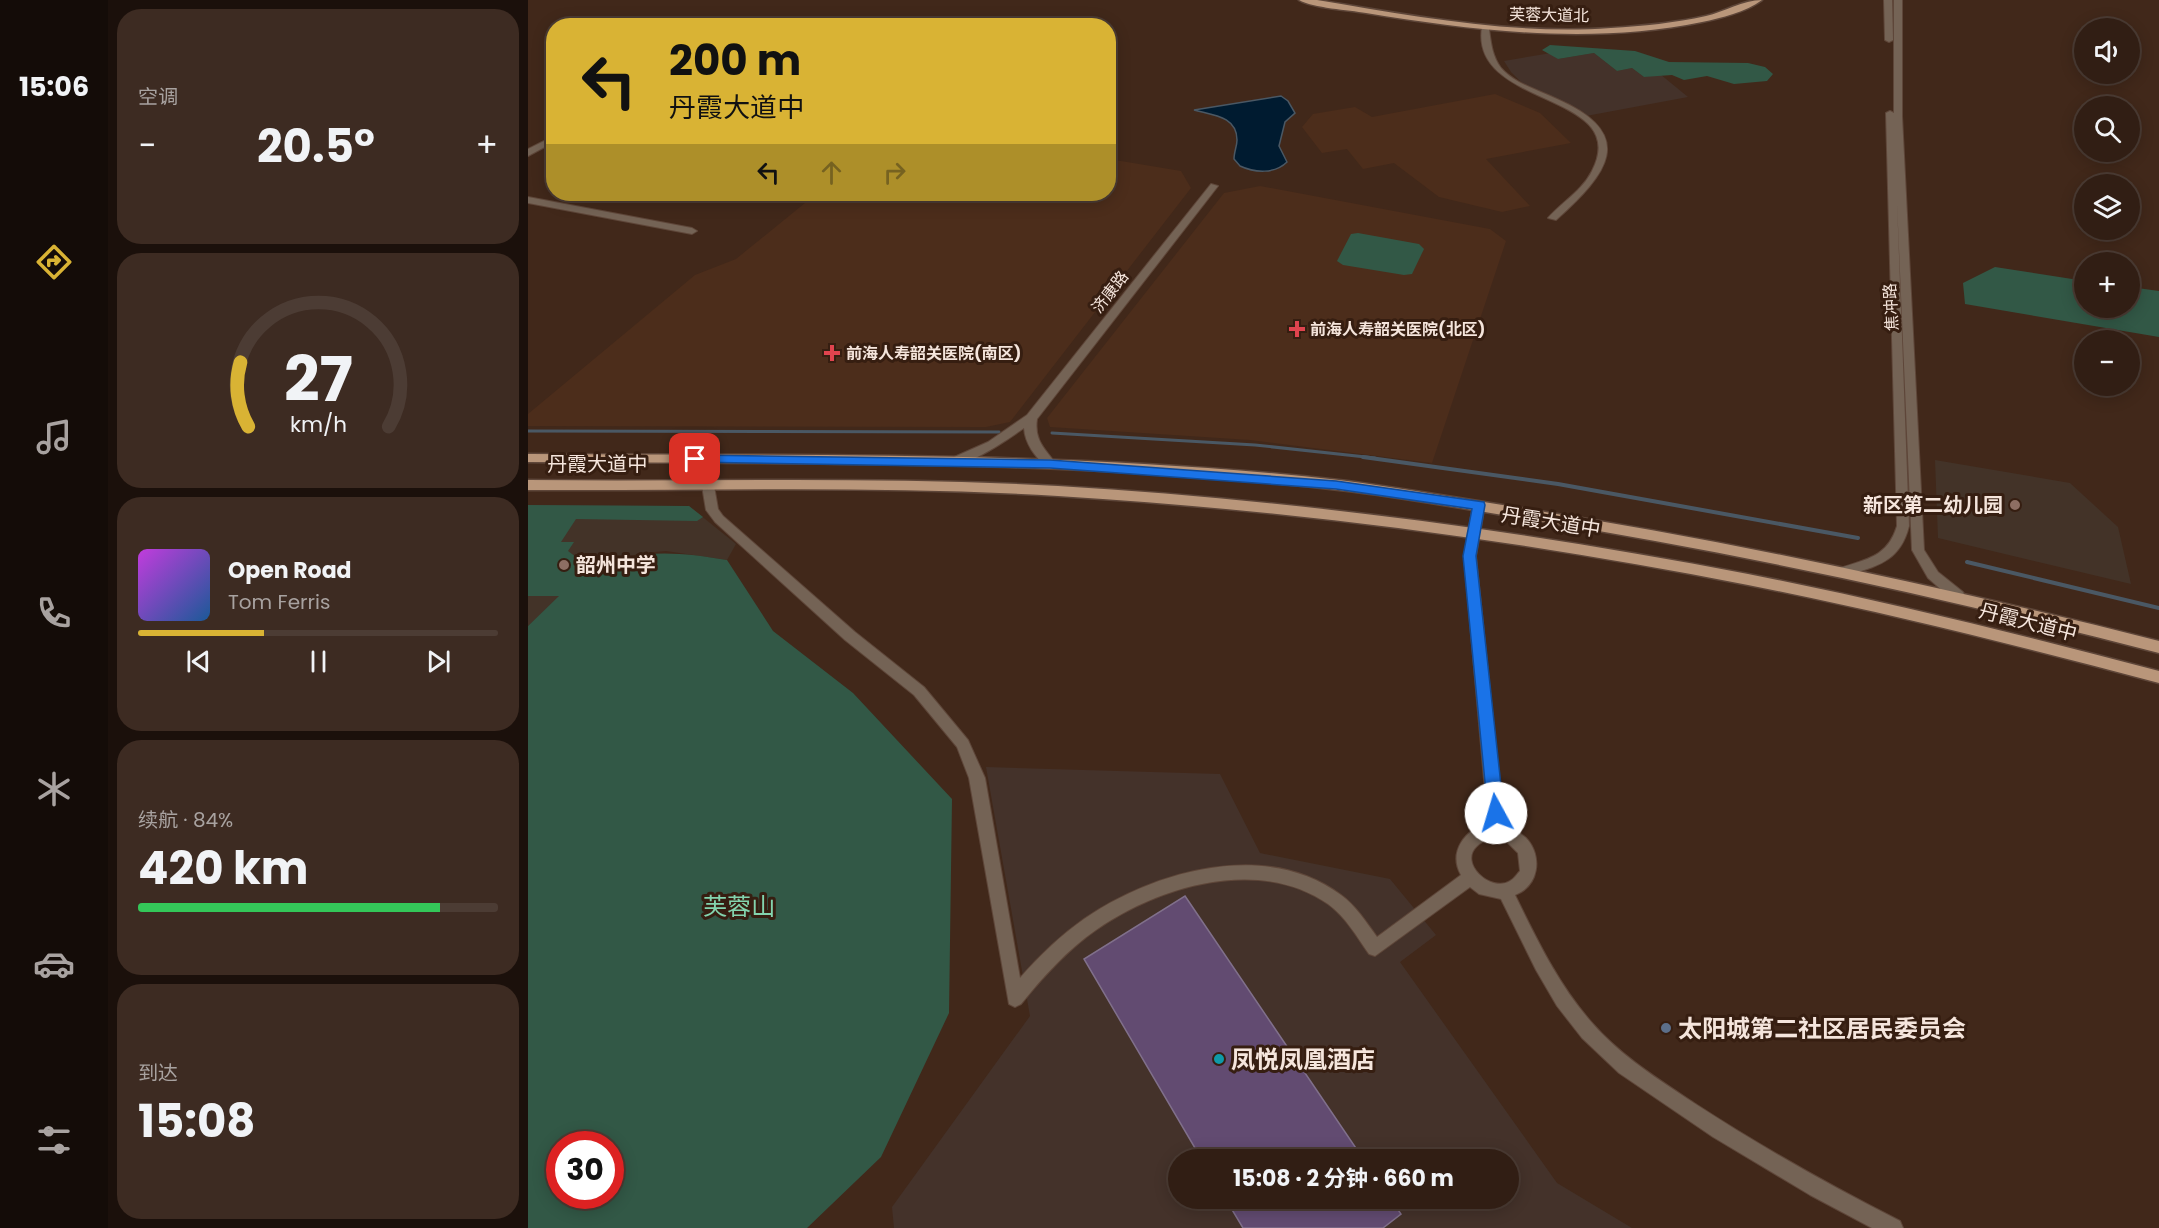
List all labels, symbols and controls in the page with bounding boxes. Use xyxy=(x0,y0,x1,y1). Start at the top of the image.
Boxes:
street label: 芙蓉大道北 xyxy=(1509,3,1589,27)
map controls xyxy=(2074,18,2140,396)
button: sound xyxy=(2074,18,2140,84)
text: 200 m xyxy=(669,31,801,90)
icon: left xyxy=(570,42,648,120)
text: 15:06 xyxy=(19,68,89,105)
text: 空调 xyxy=(138,83,178,111)
text: 丹霞大道中 xyxy=(669,89,804,126)
button: search xyxy=(2074,96,2140,162)
text: 20.5° xyxy=(257,115,375,178)
text: − xyxy=(138,122,156,169)
text: + xyxy=(475,122,498,169)
icon: left xyxy=(752,156,785,189)
icon: ahead xyxy=(815,156,848,189)
icon: right xyxy=(878,156,911,189)
button: layers xyxy=(2074,174,2140,240)
icon: directions xyxy=(33,241,75,283)
button: + xyxy=(2074,252,2140,318)
street label: 济康路 xyxy=(1086,266,1134,318)
street label: 焦冲路 xyxy=(1878,282,1904,332)
place label: 前海人寿韶关医院(北区) xyxy=(1310,318,1485,341)
marker: 前海人寿韶关医院(北区) xyxy=(1288,320,1306,338)
button: − xyxy=(2074,330,2140,396)
text: 27 xyxy=(283,335,353,423)
place label: 前海人寿韶关医院(南区) xyxy=(846,342,1021,365)
marker: 前海人寿韶关医院(南区) xyxy=(823,344,841,362)
text: km/h xyxy=(289,410,347,441)
icon: music xyxy=(33,416,75,458)
pin xyxy=(669,433,720,484)
icon: arrive xyxy=(678,442,711,475)
street label: 丹霞大道中 xyxy=(547,450,647,478)
place label: 新区第二幼儿园 xyxy=(1863,491,2003,519)
marker: 新区第二幼儿园 xyxy=(2008,498,2022,512)
street label: 丹霞大道中 xyxy=(1499,500,1603,544)
place label: 韶州中学 xyxy=(576,551,656,579)
text: Open Road xyxy=(228,555,352,586)
marker: 韶州中学 xyxy=(557,558,571,572)
text: Tom Ferris xyxy=(228,588,330,616)
icon: phone xyxy=(33,592,75,634)
street label: 丹霞大道中 xyxy=(1976,596,2080,648)
icon: previous xyxy=(182,645,215,678)
icon: pause xyxy=(302,645,335,678)
icon: next xyxy=(422,645,455,678)
icon: climate xyxy=(33,768,75,810)
position arrow xyxy=(1464,781,1528,845)
text: 续航 · 84% xyxy=(138,806,233,834)
text: 420 km xyxy=(138,837,309,900)
park label: 芙蓉山 xyxy=(703,890,775,923)
icon: car xyxy=(33,943,75,985)
place label: 太阳城第二社区居民委员会 xyxy=(1678,1012,1966,1045)
marker: 太阳城第二社区居民委员会 xyxy=(1659,1021,1673,1035)
place label: 凤悦凤凰酒店 xyxy=(1231,1043,1375,1076)
marker: 凤悦凤凰酒店 xyxy=(1212,1052,1226,1066)
text: 到达 xyxy=(138,1059,178,1087)
text: 15:08 xyxy=(138,1090,255,1153)
icon: filters xyxy=(33,1119,75,1161)
speed limit sign: 30 xyxy=(546,1131,624,1209)
text: 15:08 · 2 分钟 · 660 m xyxy=(1233,1163,1454,1194)

